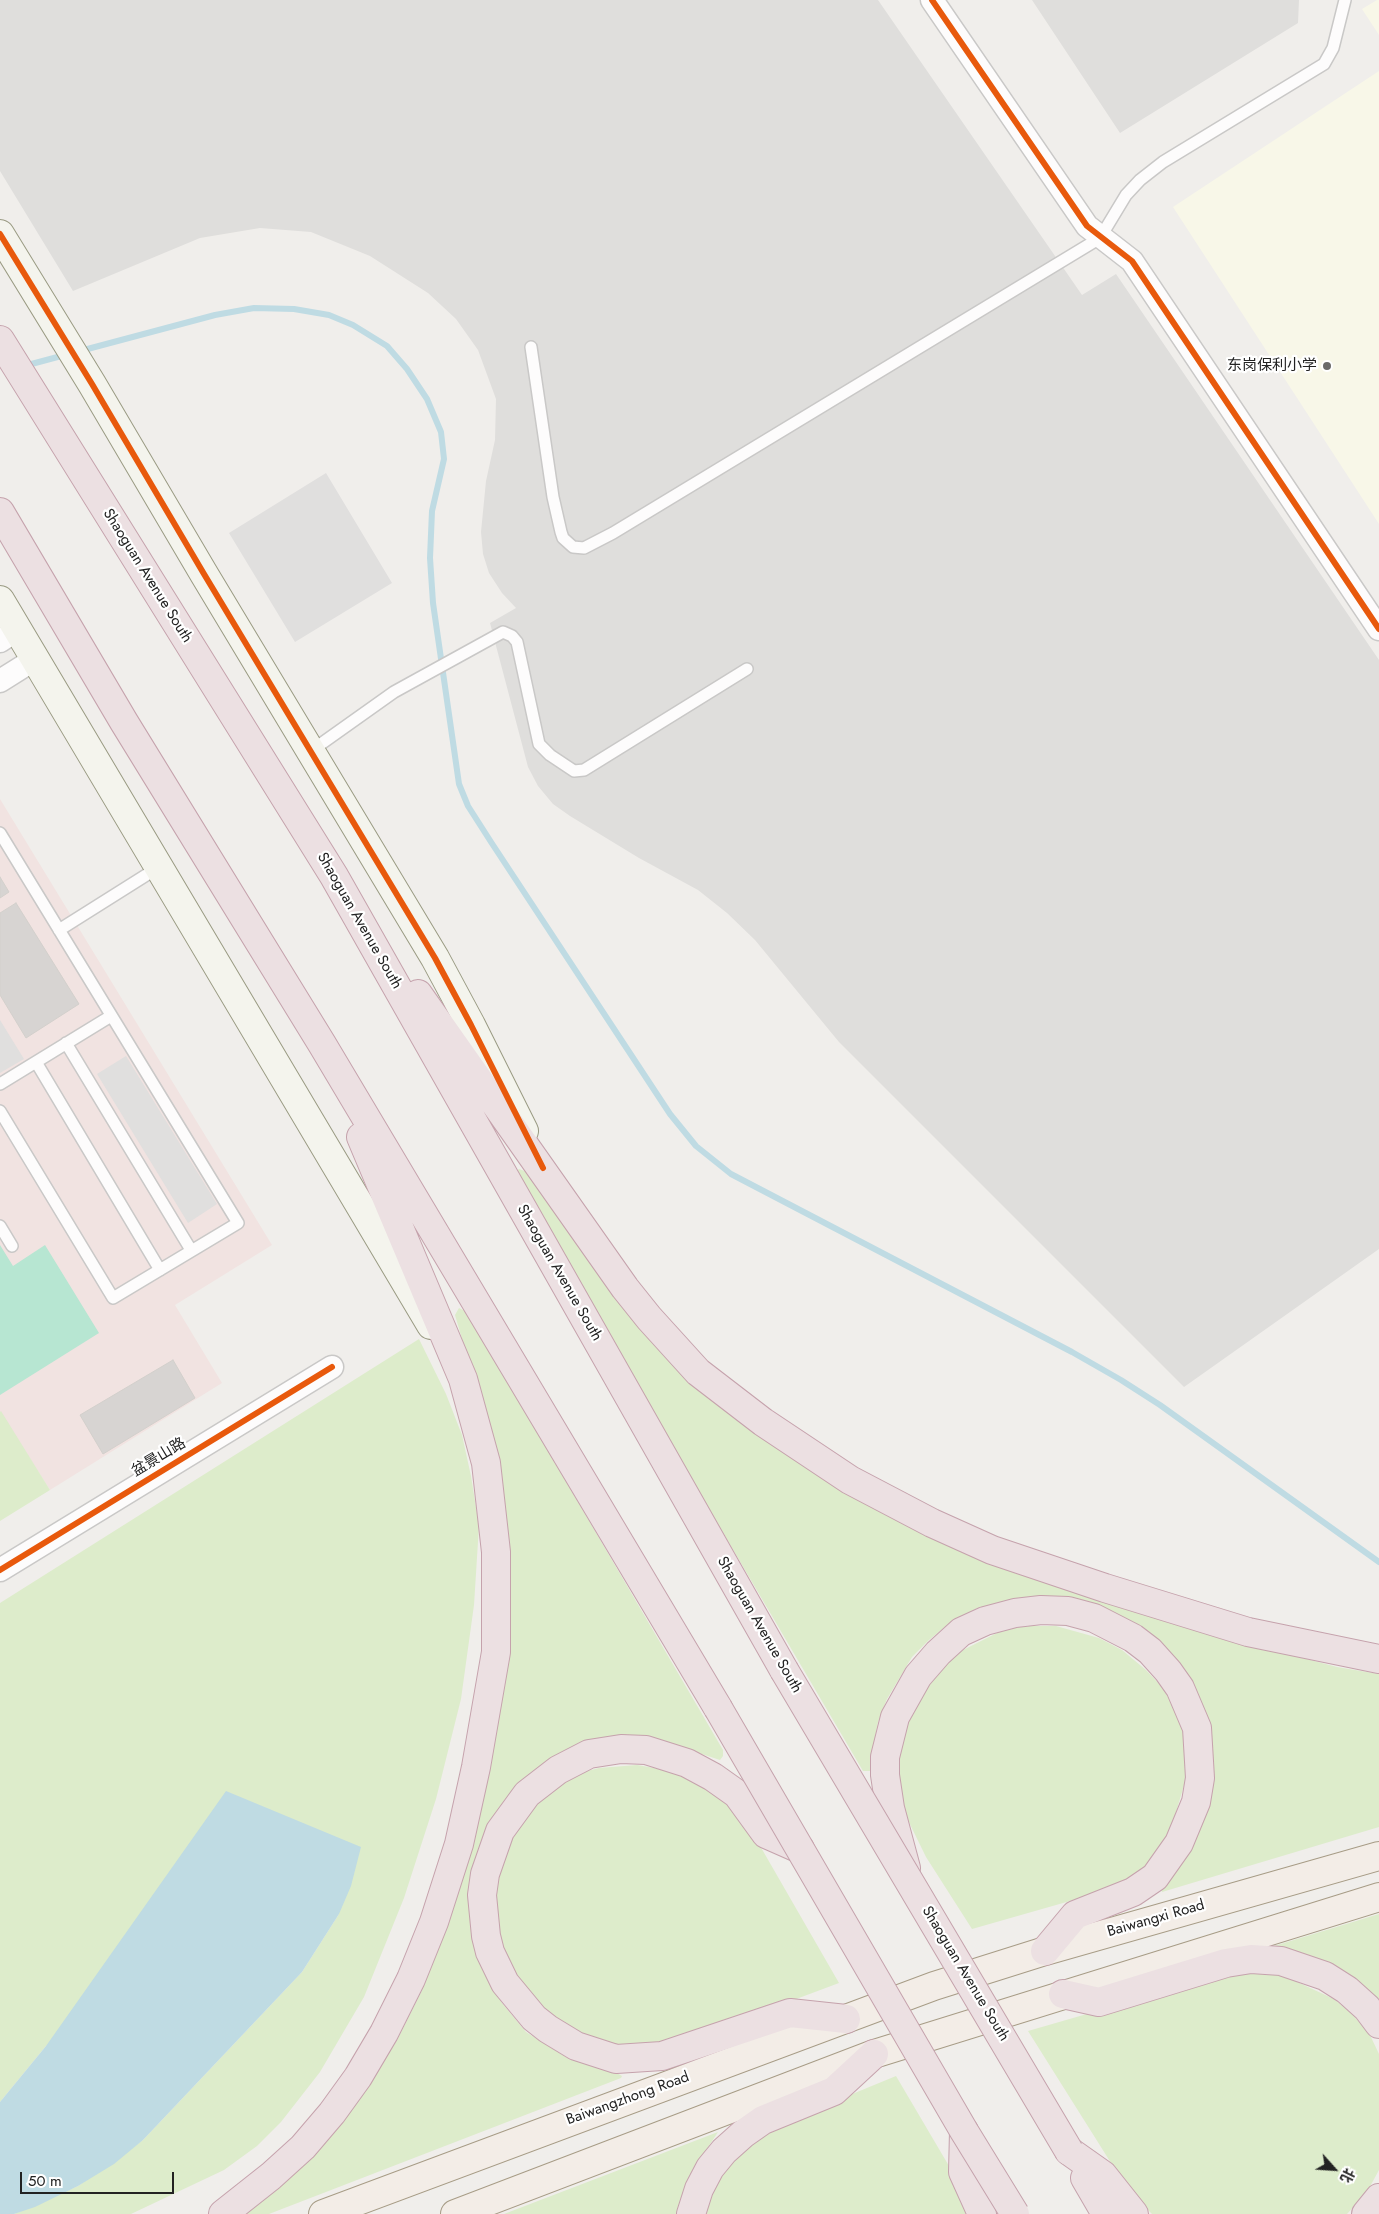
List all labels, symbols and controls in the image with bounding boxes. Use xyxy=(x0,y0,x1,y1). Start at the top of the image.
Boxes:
place label: 东岗保利小学 xyxy=(1227,357,1317,375)
marker: 东岗保利小学 xyxy=(1321,360,1333,372)
street label: Shaoguan Avenue South xyxy=(98,506,196,646)
street label: Shaoguan Avenue South xyxy=(313,850,405,992)
street label: Shaoguan Avenue South xyxy=(513,1202,605,1344)
street label: 盆景山路 xyxy=(129,1435,189,1481)
street label: Shaoguan Avenue South xyxy=(713,1554,805,1696)
street label: Baiwangxi Road xyxy=(1105,1897,1207,1941)
street label: Shaoguan Avenue South xyxy=(917,1903,1013,2045)
street label: Baiwangzhong Road xyxy=(564,2068,692,2130)
north arrow xyxy=(1309,2144,1359,2194)
scale bar xyxy=(22,2162,176,2194)
text: 北 xyxy=(1335,2165,1360,2186)
text: 50 m xyxy=(28,2170,62,2192)

